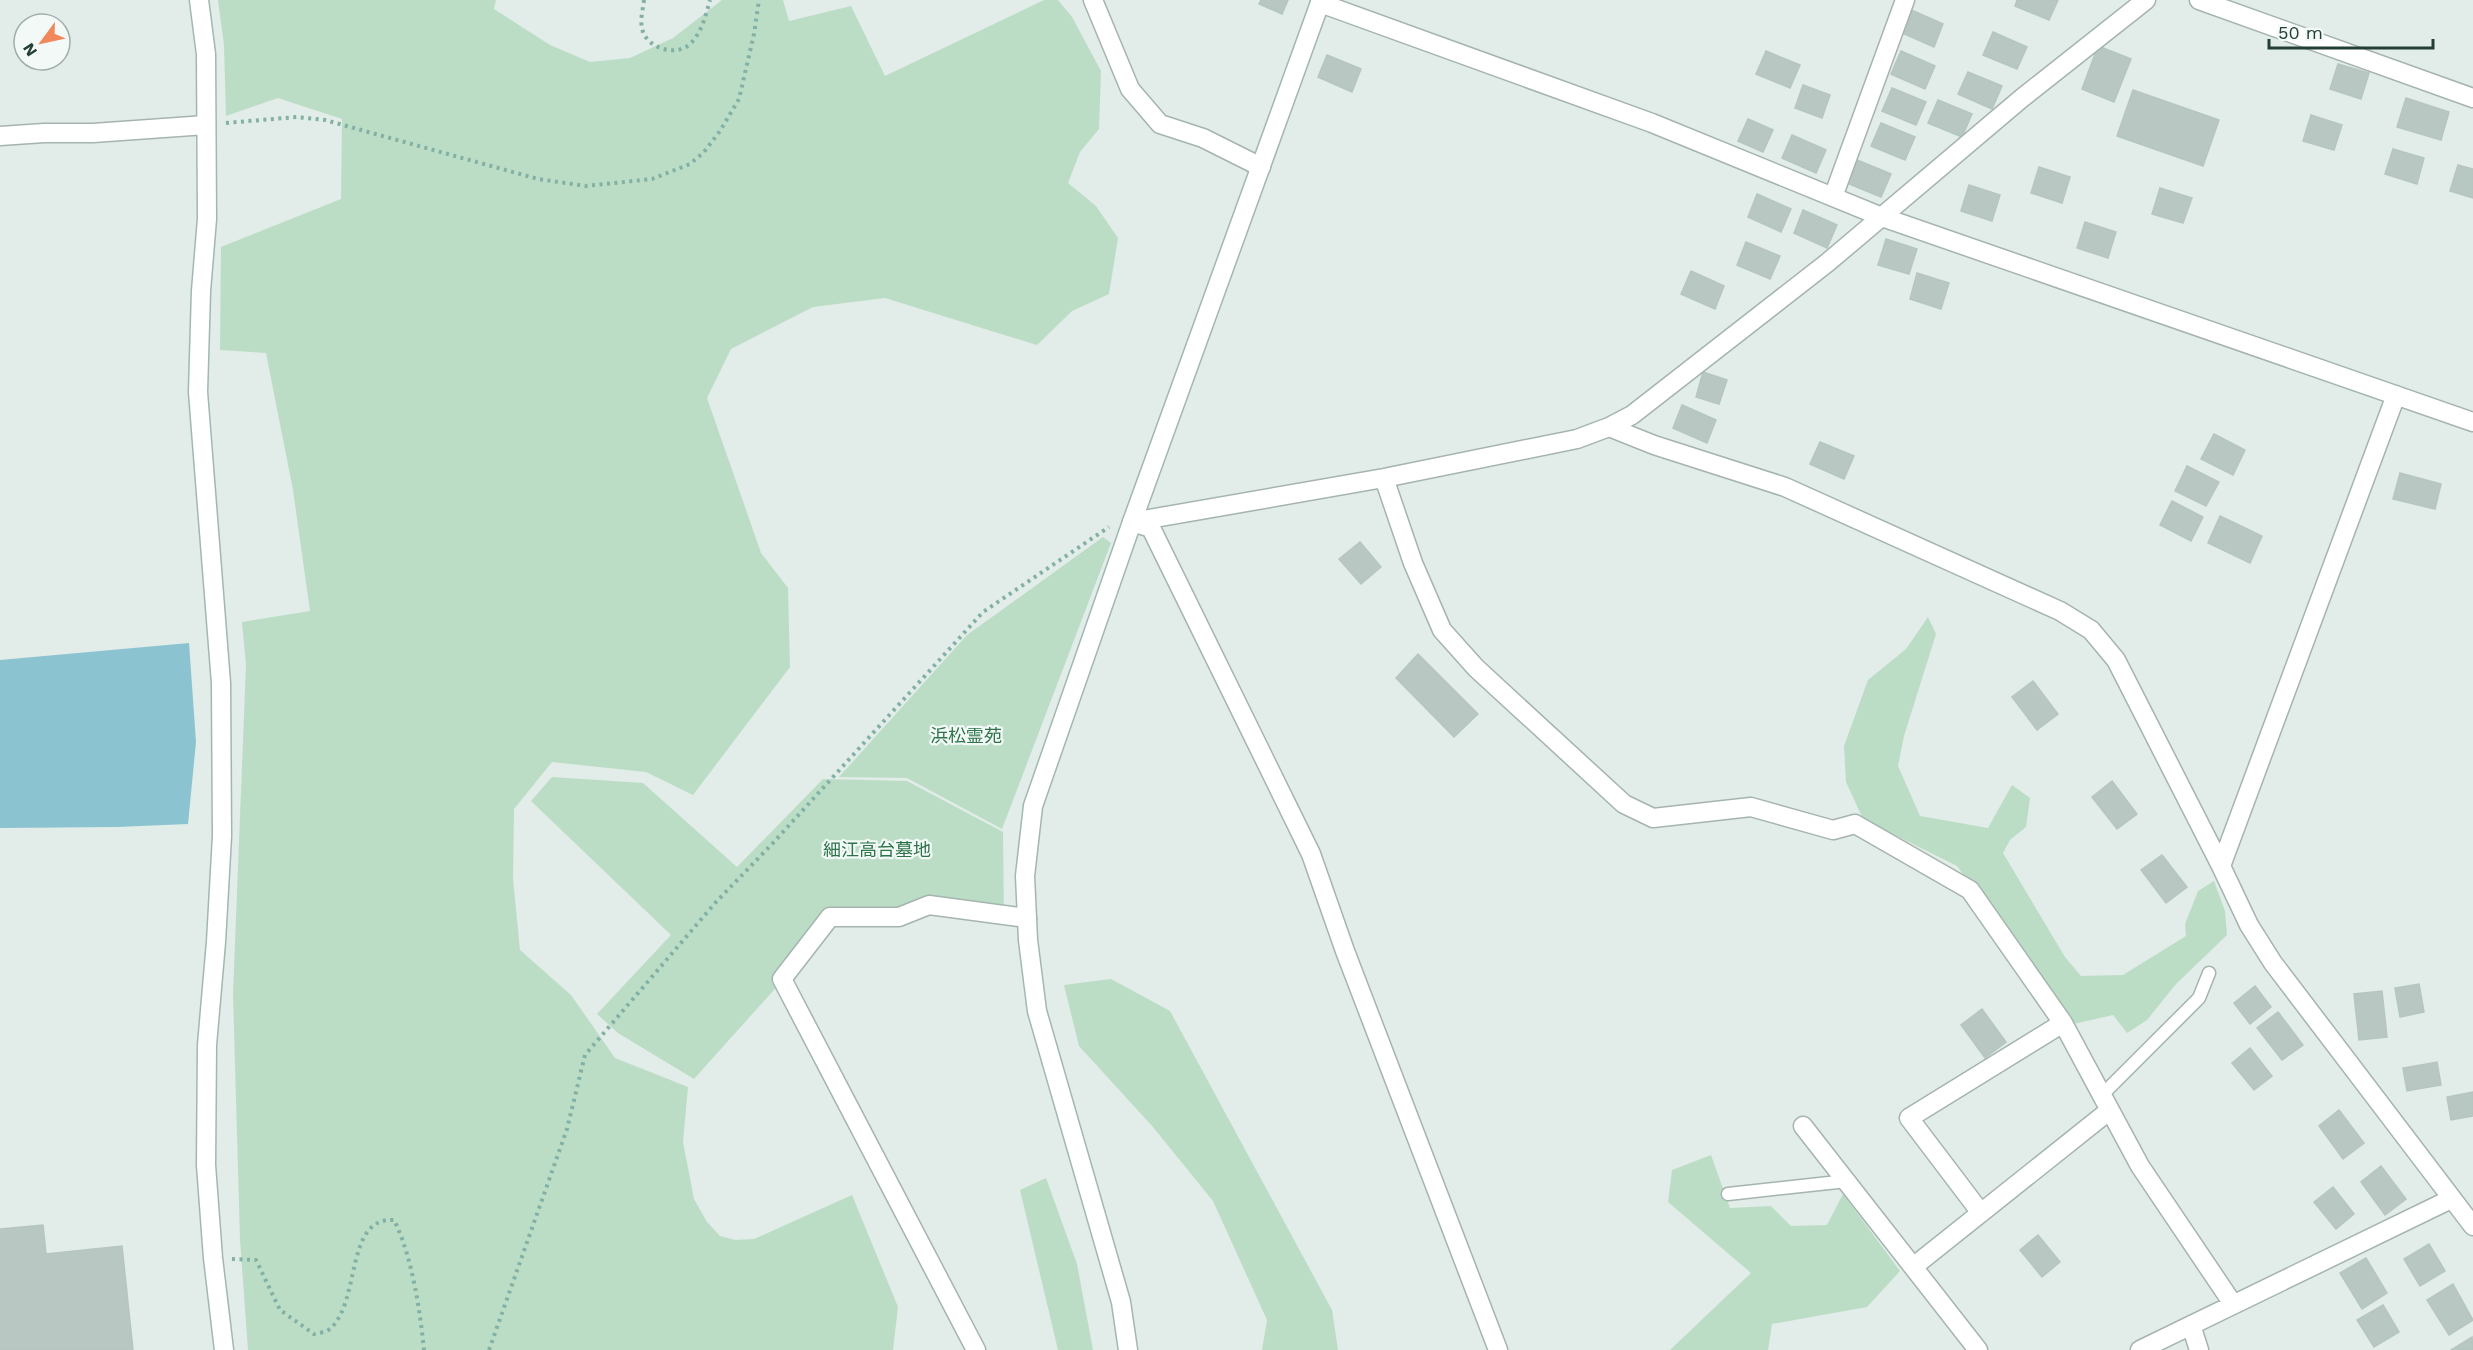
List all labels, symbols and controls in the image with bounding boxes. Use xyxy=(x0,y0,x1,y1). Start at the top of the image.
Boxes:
north arrow xyxy=(12,12,72,72)
scale bar xyxy=(2269,12,2432,50)
text: 50 m xyxy=(2278,22,2323,43)
text: N xyxy=(19,40,41,60)
park label: 浜松霊苑 xyxy=(930,725,1002,746)
park label: 細江高台墓地 xyxy=(823,839,931,860)

